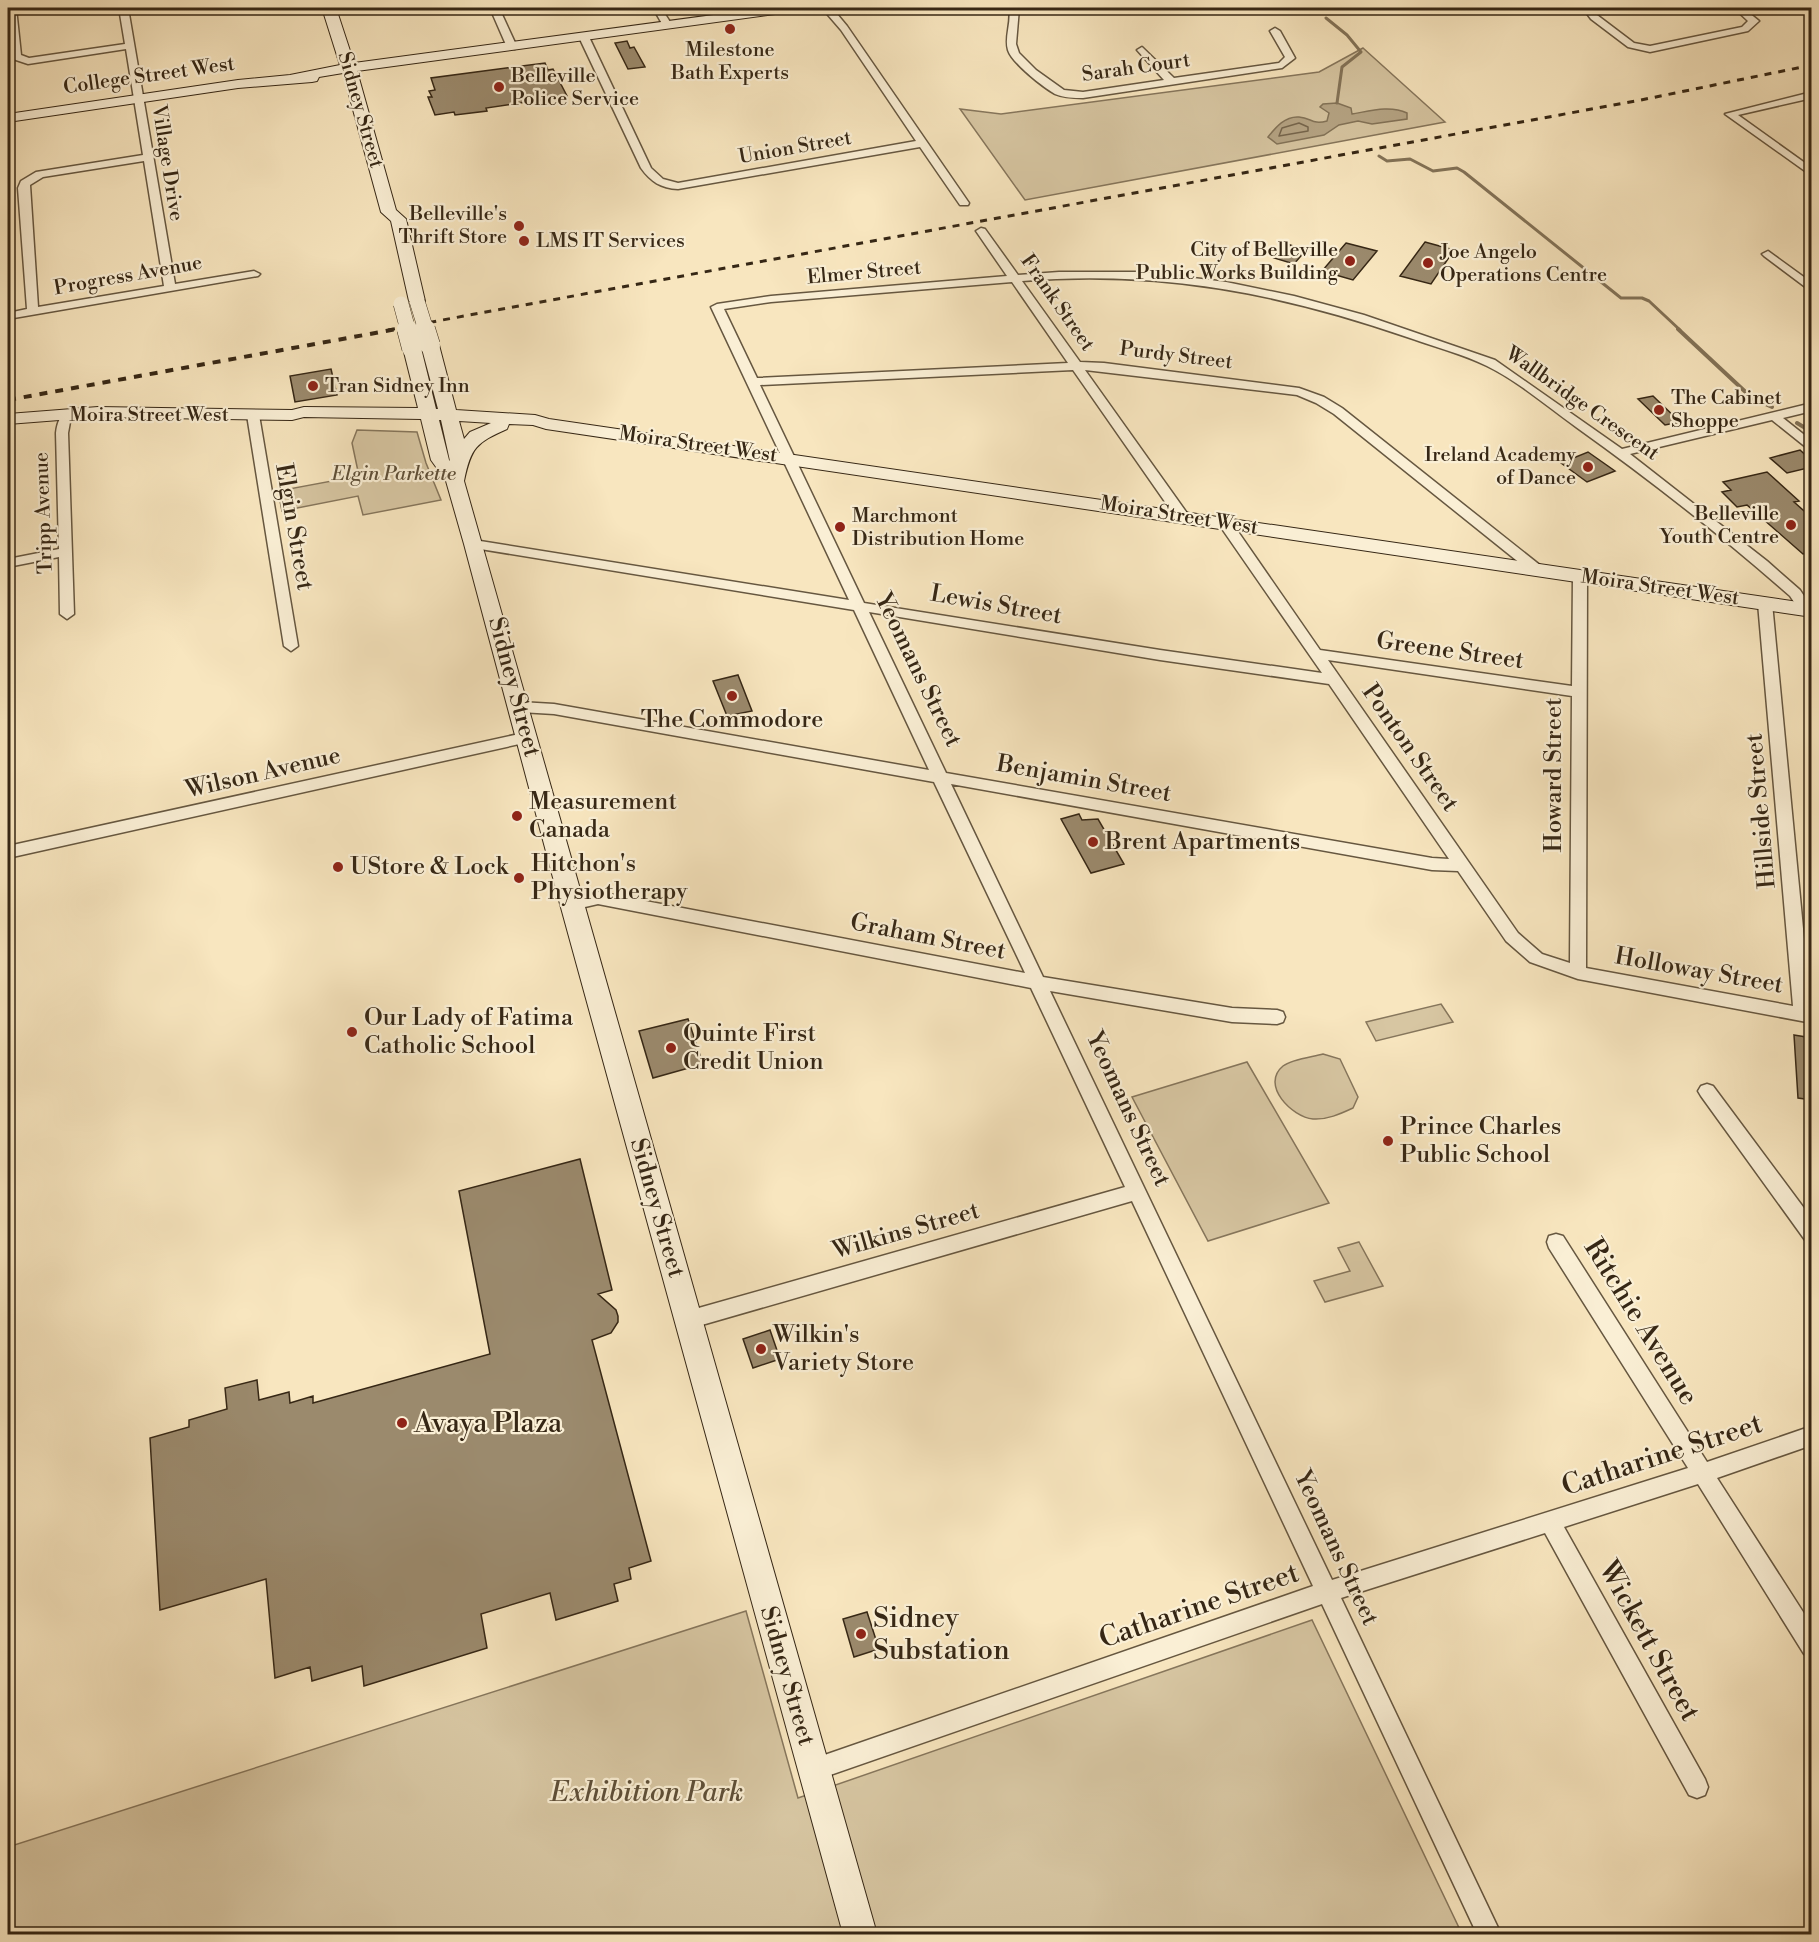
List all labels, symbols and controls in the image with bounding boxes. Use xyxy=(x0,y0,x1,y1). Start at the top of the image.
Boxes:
marker: Milestone Bath Experts xyxy=(723,22,737,36)
place label: Milestone Bath Experts xyxy=(670,38,789,86)
street label: Sarah Court xyxy=(1080,48,1192,88)
street label: Sidney Street xyxy=(332,49,388,171)
street label: College Street West xyxy=(62,52,236,100)
place label: Belleville Police Service xyxy=(510,64,639,112)
marker: Belleville Police Service xyxy=(492,80,506,94)
street label: Village Drive xyxy=(145,102,188,223)
street label: Union Street xyxy=(737,126,853,170)
place label: Belleville's Thrift Store xyxy=(398,202,507,250)
marker: Belleville's Thrift Store xyxy=(512,219,526,233)
place label: LMS IT Services xyxy=(536,229,685,254)
marker: LMS IT Services xyxy=(517,234,531,248)
place label: City of Belleville Public Works Building xyxy=(1136,238,1339,286)
place label: Joe Angelo Operations Centre xyxy=(1439,240,1607,288)
street label: Frank Street xyxy=(1015,250,1099,356)
street label: Progress Avenue xyxy=(52,251,204,301)
marker: City of Belleville Public Works Building xyxy=(1343,254,1357,268)
street label: Elmer Street xyxy=(806,256,922,290)
marker: Joe Angelo Operations Centre xyxy=(1421,256,1435,270)
street label: Purdy Street xyxy=(1118,337,1234,375)
street label: Wallbridge Crescent xyxy=(1500,341,1664,466)
place label: Tran Sidney Inn xyxy=(325,374,470,399)
marker: Tran Sidney Inn xyxy=(306,379,320,393)
place label: The Cabinet Shoppe xyxy=(1671,386,1782,434)
street label: Moira Street West xyxy=(69,403,229,428)
marker: The Cabinet Shoppe xyxy=(1652,403,1666,417)
street label: Moira Street West xyxy=(617,422,779,468)
place label: Ireland Academy of Dance xyxy=(1424,443,1576,491)
street label: Tripp Avenue xyxy=(29,452,59,574)
marker: Ireland Academy of Dance xyxy=(1581,460,1595,474)
street label: Elgin Street xyxy=(268,461,320,593)
park label: Elgin Parkette xyxy=(331,462,457,487)
street label: Moira Street West xyxy=(1098,491,1260,541)
place label: Belleville Youth Centre xyxy=(1659,502,1779,550)
place label: Marchmont Distribution Home xyxy=(852,504,1024,552)
marker: Belleville Youth Centre xyxy=(1784,518,1798,532)
marker: Marchmont Distribution Home xyxy=(833,520,847,534)
street label: Moira Street West xyxy=(1579,565,1741,611)
street label: Lewis Street xyxy=(928,579,1065,631)
street label: Yeomans Street xyxy=(867,586,968,752)
street label: Sidney Street xyxy=(481,614,547,761)
street label: Greene Street xyxy=(1374,626,1526,676)
street label: Ponton Street xyxy=(1355,678,1465,818)
marker: The Commodore xyxy=(725,689,739,703)
street label: Howard Street xyxy=(1539,697,1569,853)
place label: The Commodore xyxy=(641,705,823,735)
street label: Hillside Street xyxy=(1739,732,1783,890)
street label: Wilson Avenue xyxy=(182,741,343,806)
street label: Benjamin Street xyxy=(993,749,1174,809)
place label: Measurement Canada xyxy=(529,787,677,845)
marker: Measurement Canada xyxy=(510,809,524,823)
place label: Brent Apartments xyxy=(1104,827,1300,857)
marker: Brent Apartments xyxy=(1086,835,1100,849)
place label: Hitchon's Physiotherapy xyxy=(531,849,688,907)
place label: UStore & Lock xyxy=(350,852,510,882)
marker: UStore & Lock xyxy=(331,860,345,874)
marker: Hitchon's Physiotherapy xyxy=(512,871,526,885)
street label: Graham Street xyxy=(848,907,1009,967)
street label: Holloway Street xyxy=(1612,941,1786,1001)
place label: Our Lady of Fatima Catholic School xyxy=(364,1003,574,1061)
place label: Quinte First Credit Union xyxy=(683,1019,824,1077)
marker: Our Lady of Fatima Catholic School xyxy=(345,1025,359,1039)
street label: Yeomans Street xyxy=(1078,1025,1177,1192)
marker: Quinte First Credit Union xyxy=(664,1041,678,1055)
place label: Prince Charles Public School xyxy=(1400,1112,1561,1170)
marker: Prince Charles Public School xyxy=(1381,1134,1395,1148)
street label: Sidney Street xyxy=(623,1135,691,1282)
street label: Wilkins Street xyxy=(828,1196,983,1267)
street label: Ritchie Avenue xyxy=(1576,1232,1706,1412)
place label: Wilkin's Variety Store xyxy=(772,1320,914,1378)
marker: Wilkin's Variety Store xyxy=(754,1342,768,1356)
place label: Avaya Plaza xyxy=(413,1406,563,1441)
street label: Catharine Street xyxy=(1557,1406,1767,1504)
marker: Avaya Plaza xyxy=(395,1416,409,1430)
street label: Yeomans Street xyxy=(1286,1464,1385,1631)
street label: Wickett Street xyxy=(1590,1554,1707,1727)
street label: Catharine Street xyxy=(1094,1555,1304,1657)
place label: Sidney Substation xyxy=(873,1601,1010,1668)
street label: Sidney Street xyxy=(753,1603,821,1750)
marker: Sidney Substation xyxy=(854,1627,868,1641)
park label: Exhibition Park xyxy=(549,1775,743,1810)

